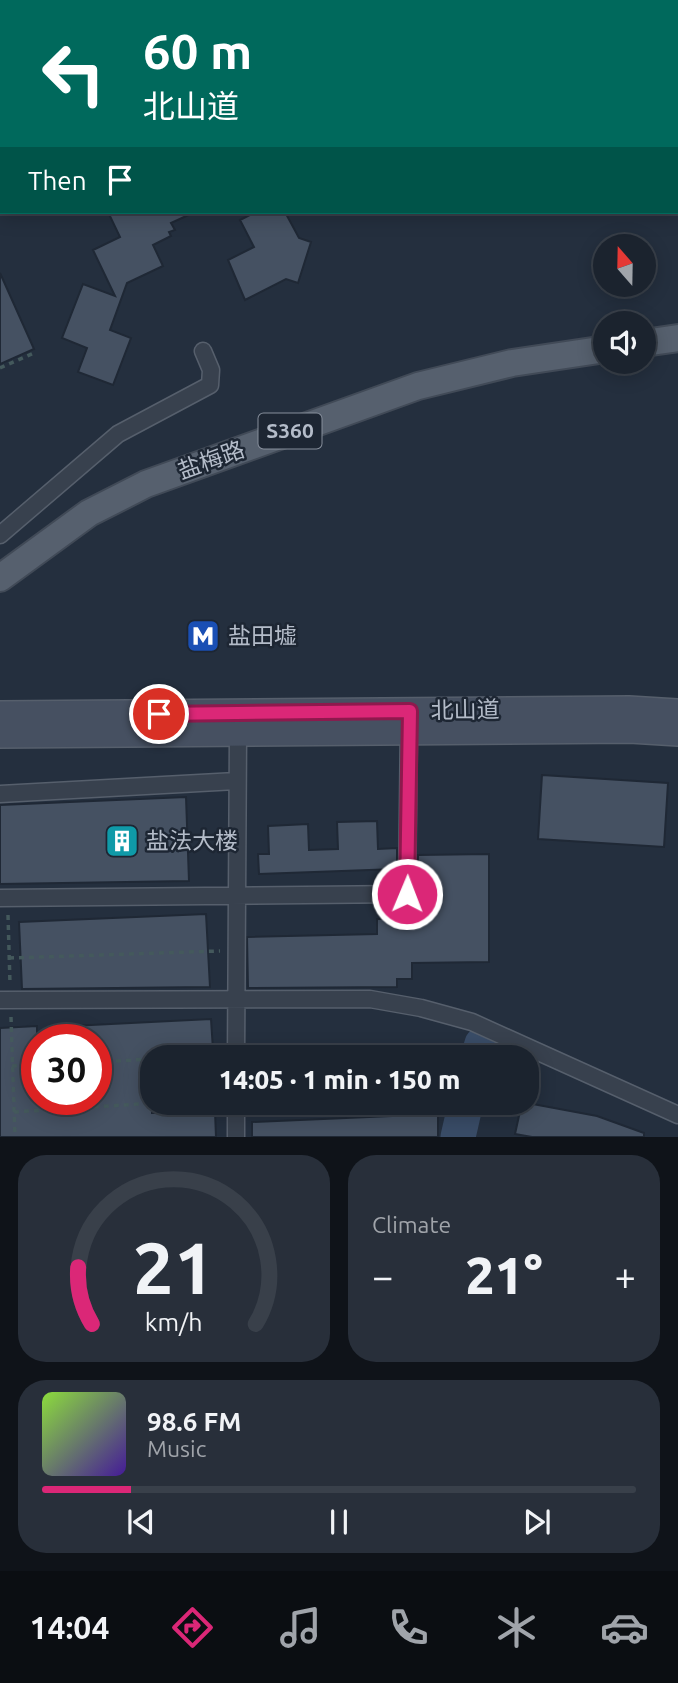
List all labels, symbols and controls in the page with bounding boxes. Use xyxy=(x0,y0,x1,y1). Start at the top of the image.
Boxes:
text: 60 m xyxy=(143,23,252,78)
icon: left xyxy=(28,28,119,119)
text: 北山道 xyxy=(143,88,239,124)
icon: arrive xyxy=(101,161,139,199)
text: Then xyxy=(28,166,87,195)
north arrow xyxy=(593,234,656,298)
map controls xyxy=(593,234,656,374)
button: sound xyxy=(593,311,656,374)
road number: S360 xyxy=(258,414,322,448)
street label: 盐梅路 xyxy=(174,436,248,483)
metro station icon: 盐田墟 xyxy=(184,617,222,655)
place label: 盐田墟 xyxy=(228,623,297,648)
pin xyxy=(129,684,189,744)
icon: arrive xyxy=(140,695,178,733)
street label: 北山道 xyxy=(430,696,500,723)
building icon: 盐法大楼 xyxy=(103,822,141,860)
place label: 盐法大楼 xyxy=(146,828,238,853)
position arrow xyxy=(370,857,444,931)
speed limit sign: 30 xyxy=(21,1024,112,1115)
text: 14:05 · 1 min · 150 m xyxy=(219,1065,460,1094)
text: Climate xyxy=(372,1212,451,1237)
text: 21 xyxy=(133,1227,215,1309)
text: 21° xyxy=(465,1246,543,1304)
text: − xyxy=(372,1255,393,1297)
text: + xyxy=(615,1255,636,1297)
text: km/h xyxy=(145,1308,203,1336)
text: 98.6 FM xyxy=(147,1407,241,1436)
text: Music xyxy=(147,1436,206,1461)
icon: previous xyxy=(122,1503,160,1541)
icon: pause xyxy=(320,1503,358,1541)
icon: next xyxy=(518,1503,556,1541)
icon: directions xyxy=(168,1603,217,1652)
icon: music xyxy=(276,1603,325,1652)
icon: phone xyxy=(384,1603,433,1652)
icon: climate xyxy=(492,1603,541,1652)
icon: car xyxy=(600,1603,649,1652)
text: 14:04 xyxy=(29,1609,109,1645)

